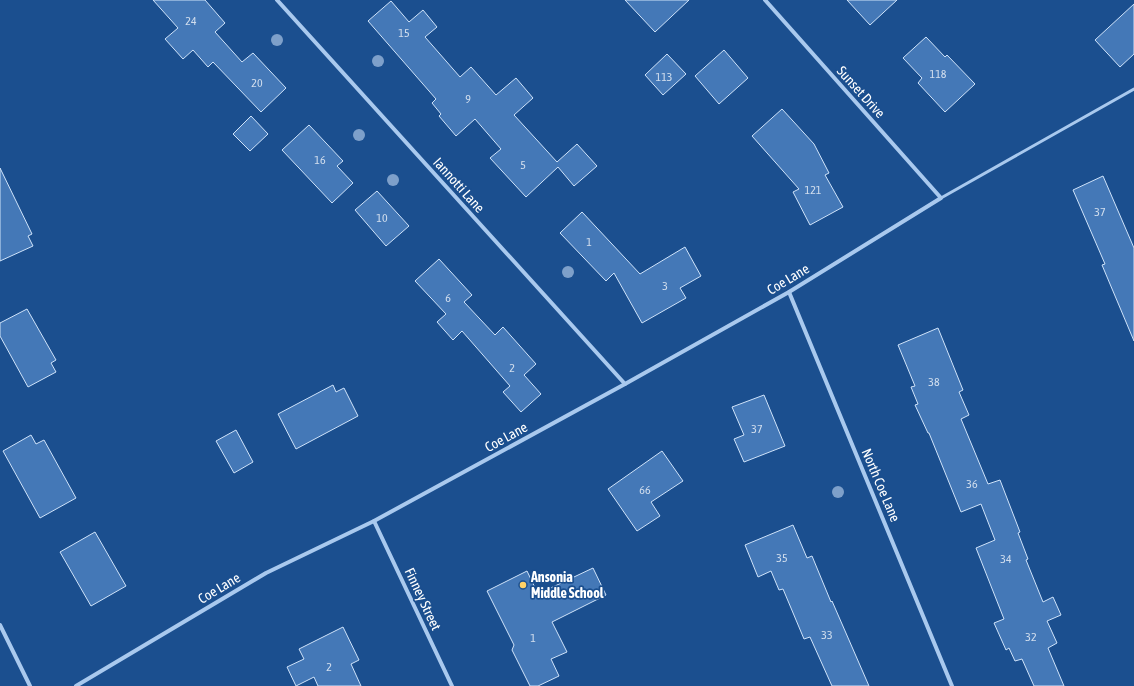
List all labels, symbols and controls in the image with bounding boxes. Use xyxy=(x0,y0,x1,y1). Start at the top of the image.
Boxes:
house number: 24 xyxy=(185,14,197,28)
house number: 15 xyxy=(398,26,410,40)
street label: Sunset Drive xyxy=(834,63,888,121)
house number: 118 xyxy=(930,67,947,81)
house number: 113 xyxy=(656,70,672,84)
house number: 20 xyxy=(251,76,263,90)
house number: 9 xyxy=(465,92,471,106)
house number: 16 xyxy=(314,153,326,167)
street label: Iannotti Lane xyxy=(430,154,488,216)
house number: 5 xyxy=(520,158,526,172)
house number: 121 xyxy=(805,183,822,197)
house number: 37 xyxy=(1094,205,1106,219)
house number: 10 xyxy=(376,211,388,225)
house number: 1 xyxy=(586,235,592,249)
street label: Coe Lane xyxy=(764,260,812,298)
house number: 3 xyxy=(662,279,668,293)
house number: 6 xyxy=(445,291,451,305)
house number: 2 xyxy=(509,361,515,375)
house number: 38 xyxy=(928,375,940,389)
street label: Coe Lane xyxy=(482,419,530,455)
house number: 37 xyxy=(751,422,763,436)
street label: North Coe Lane xyxy=(858,446,904,524)
house number: 36 xyxy=(966,477,978,491)
house number: 66 xyxy=(639,483,651,497)
house number: 35 xyxy=(776,551,788,565)
house number: 34 xyxy=(1000,552,1012,566)
street label: Finney Street xyxy=(402,565,444,633)
street label: Coe Lane xyxy=(195,569,243,607)
place label: Ansonia Middle School xyxy=(530,569,604,601)
marker: Ansonia Middle School xyxy=(518,580,528,590)
house number: 33 xyxy=(821,628,833,642)
house number: 32 xyxy=(1025,630,1037,644)
house number: 1 xyxy=(530,631,536,645)
house number: 2 xyxy=(326,660,332,674)

